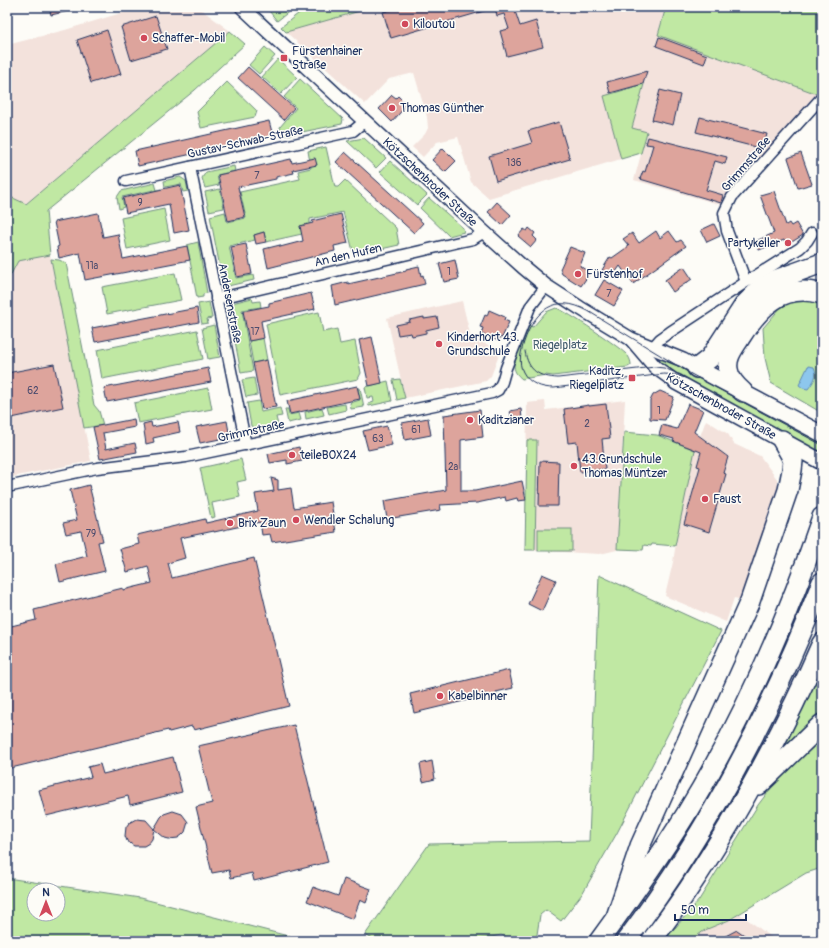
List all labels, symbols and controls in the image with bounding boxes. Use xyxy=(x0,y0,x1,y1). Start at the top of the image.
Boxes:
place label: Kiloutou xyxy=(413,17,455,32)
marker: Kiloutou xyxy=(400,19,410,29)
place label: Schaffer-Mobil xyxy=(152,31,226,46)
marker: Schaffer-Mobil xyxy=(139,33,149,43)
place label: Fürstenhainer Straße xyxy=(292,44,363,73)
marker: Fürstenhainer Straße xyxy=(279,53,289,63)
place label: Thomas Günther xyxy=(400,101,485,116)
marker: Thomas Günther xyxy=(387,103,397,113)
street label: Gustav-Schwab-Straße xyxy=(186,123,304,162)
street label: Grimmstraße xyxy=(718,134,774,195)
street label: Kötzschenbroder Straße xyxy=(379,135,480,230)
house number: 136 xyxy=(506,157,522,169)
house number: 7 xyxy=(254,170,260,182)
house number: 9 xyxy=(137,197,143,209)
place label: Partykeller xyxy=(727,236,781,251)
marker: Partykeller xyxy=(783,238,793,248)
street label: An den Hufen xyxy=(313,240,383,271)
house number: 11a xyxy=(86,260,99,272)
street label: Andersenstraße xyxy=(214,262,245,344)
house number: 1 xyxy=(447,266,451,278)
place label: Fürstenhof xyxy=(586,267,643,282)
marker: Fürstenhof xyxy=(573,269,583,279)
house number: 7 xyxy=(606,288,612,300)
house number: 17 xyxy=(250,326,260,338)
place label: Kinderhort 43. Grundschule xyxy=(447,330,519,359)
park label: Riegelplatz xyxy=(533,338,587,353)
marker: Kinderhort 43. Grundschule xyxy=(434,339,444,349)
place label: Kaditz, Riegelplatz xyxy=(569,364,624,393)
street label: Kötzschenbroder Straße xyxy=(663,370,779,443)
marker: Kaditz, Riegelplatz xyxy=(627,373,637,383)
house number: 62 xyxy=(27,385,39,397)
house number: 1 xyxy=(657,405,661,417)
place label: Kaditzianer xyxy=(478,413,535,428)
marker: Kaditzianer xyxy=(465,415,475,425)
street label: Grimmstraße xyxy=(216,417,286,446)
house number: 2 xyxy=(584,418,590,430)
house number: 61 xyxy=(411,424,421,436)
house number: 63 xyxy=(372,433,384,445)
place label: teileBOX24 xyxy=(299,448,357,463)
marker: teileBOX24 xyxy=(287,450,297,460)
place label: 43.Grundschule Thomas Müntzer xyxy=(582,452,668,481)
house number: 2a xyxy=(448,461,458,473)
marker: 43.Grundschule Thomas Müntzer xyxy=(569,461,579,471)
place label: Faust xyxy=(713,492,741,507)
marker: Faust xyxy=(700,494,710,504)
place label: Wendler Schalung xyxy=(304,513,394,528)
marker: Wendler Schalung xyxy=(291,515,301,525)
place label: Brix Zaun xyxy=(238,516,286,531)
marker: Brix Zaun xyxy=(225,518,235,528)
house number: 79 xyxy=(86,528,96,540)
place label: Kabelbinner xyxy=(448,689,508,704)
marker: Kabelbinner xyxy=(435,691,445,701)
north arrow xyxy=(26,882,66,922)
text: N xyxy=(42,886,50,899)
scale bar xyxy=(675,896,746,922)
text: 50 m xyxy=(681,903,709,918)

